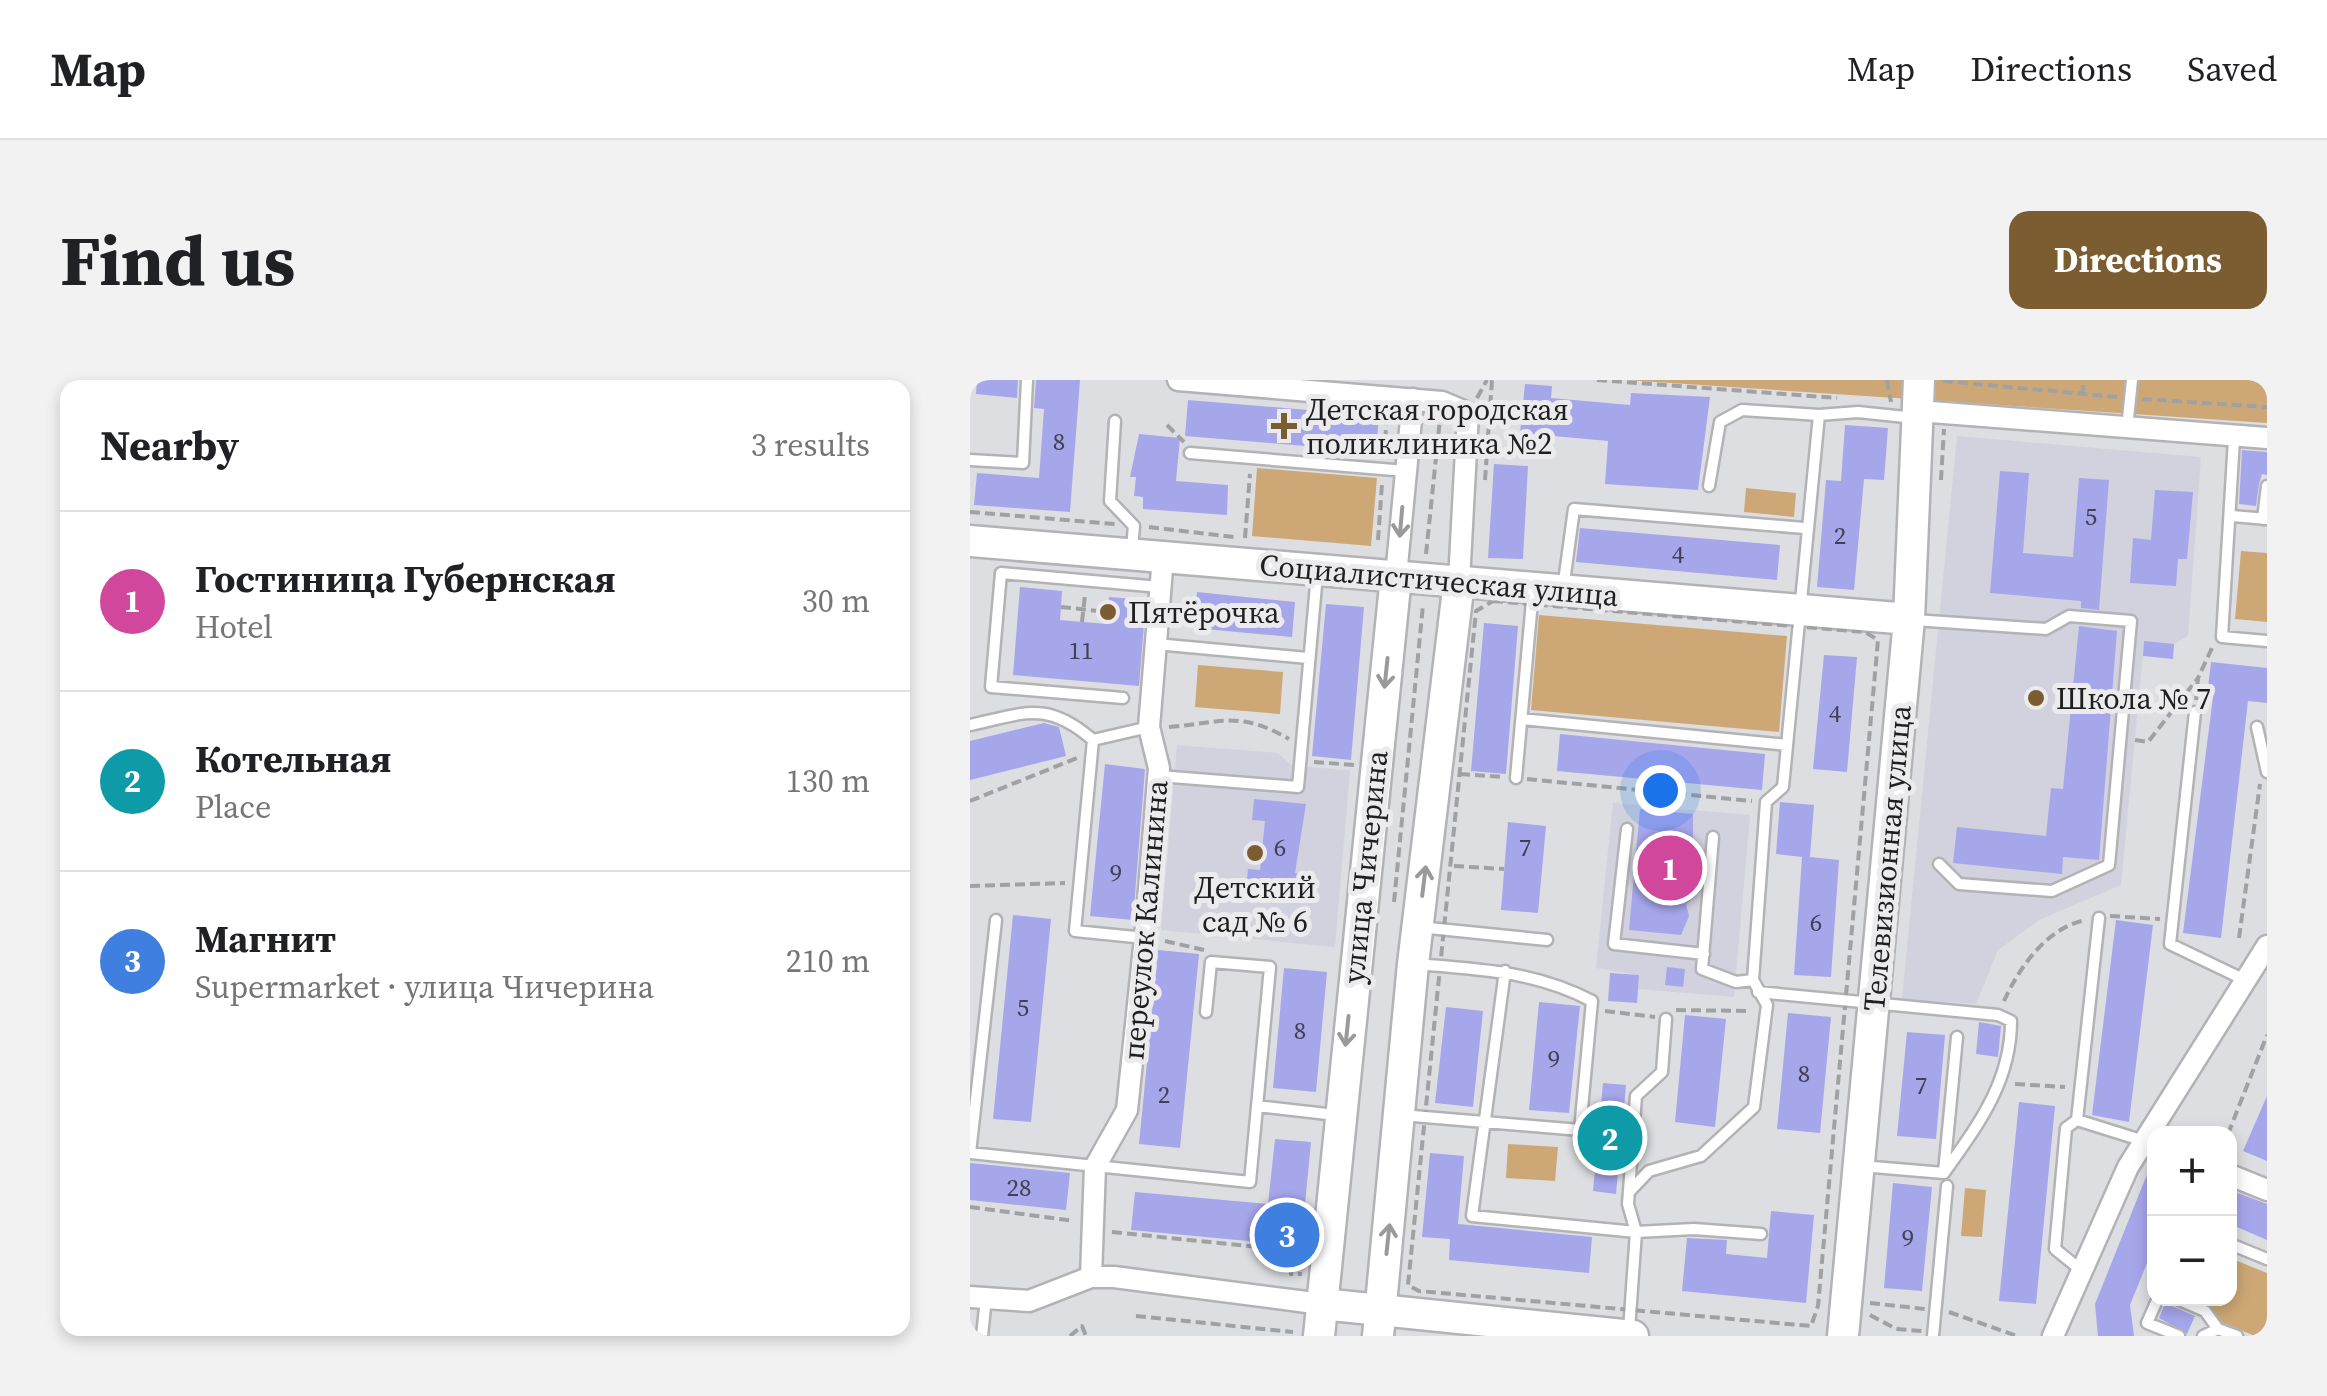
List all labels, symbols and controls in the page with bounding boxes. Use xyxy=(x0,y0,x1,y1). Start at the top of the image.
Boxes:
text: Map xyxy=(50,36,146,102)
text: Map xyxy=(1847,45,1915,93)
text: Directions xyxy=(1970,45,2132,93)
text: Saved xyxy=(2187,45,2277,93)
button: Directions xyxy=(2009,211,2267,309)
text: Find us xyxy=(60,212,295,308)
place label: Детская городская поликлиника №2 xyxy=(1306,389,1569,464)
marker: Детская городская поликлиника №2 xyxy=(1271,413,1297,439)
text: Nearby xyxy=(100,416,239,474)
text: 3 results xyxy=(751,423,870,467)
house number: 8 xyxy=(1053,424,1065,458)
house number: 5 xyxy=(2085,499,2097,533)
one-way arrow xyxy=(1391,506,1410,538)
house number: 2 xyxy=(1834,518,1846,552)
house number: 4 xyxy=(1672,537,1685,571)
street label: Социалистическая улица xyxy=(1258,544,1621,616)
text: Гостиница Губернская xyxy=(195,553,616,605)
text: 1 xyxy=(124,579,141,623)
text: 30 m xyxy=(802,579,870,623)
place label: Пятёрочка xyxy=(1128,592,1280,633)
marker: Пятёрочка xyxy=(1097,601,1119,623)
text: Hotel xyxy=(195,605,273,649)
house number: 11 xyxy=(1068,633,1094,667)
one-way arrow xyxy=(1376,656,1395,689)
place label: Школа № 7 xyxy=(2056,678,2211,719)
marker: Школа № 7 xyxy=(2025,687,2047,709)
house number: 4 xyxy=(1829,696,1842,730)
street label: Телевизионная улица xyxy=(1853,703,1921,1013)
text: Котельная xyxy=(195,733,392,785)
street label: улица Чичерина xyxy=(1332,748,1398,986)
text: 2 xyxy=(124,759,141,803)
text: 130 m xyxy=(786,759,870,803)
your location xyxy=(1635,765,1686,816)
street label: переулок Калинина xyxy=(1112,778,1178,1062)
text: Place xyxy=(195,785,271,829)
house number: 6 xyxy=(1274,830,1286,864)
house number: 7 xyxy=(1519,830,1531,864)
pin: 1 xyxy=(1638,830,1702,906)
marker: Детский сад № 6 xyxy=(1244,842,1266,864)
house number: 9 xyxy=(1110,855,1122,889)
one-way arrow xyxy=(1415,865,1434,897)
place label: Детский сад № 6 xyxy=(1194,867,1316,942)
house number: 6 xyxy=(1810,905,1822,939)
text: Магнит xyxy=(195,913,336,965)
text: 3 xyxy=(124,939,141,983)
text: 210 m xyxy=(786,939,870,983)
text: Supermarket · улица Чичерина xyxy=(195,965,654,1009)
house number: 5 xyxy=(1017,990,1029,1024)
house number: 8 xyxy=(1294,1013,1306,1047)
one-way arrow xyxy=(1337,1014,1356,1047)
house number: 9 xyxy=(1548,1041,1560,1075)
house number: 8 xyxy=(1798,1056,1810,1090)
house number: 7 xyxy=(1915,1068,1927,1102)
house number: 2 xyxy=(1158,1077,1170,1111)
pin: 2 xyxy=(1578,1100,1642,1176)
map controls xyxy=(2147,1126,2237,1306)
button: + xyxy=(2147,1126,2237,1216)
house number: 28 xyxy=(1006,1170,1032,1204)
pin: 3 xyxy=(1254,1198,1320,1272)
button: − xyxy=(2147,1216,2237,1306)
house number: 9 xyxy=(1902,1220,1914,1254)
one-way arrow xyxy=(1378,1223,1397,1256)

